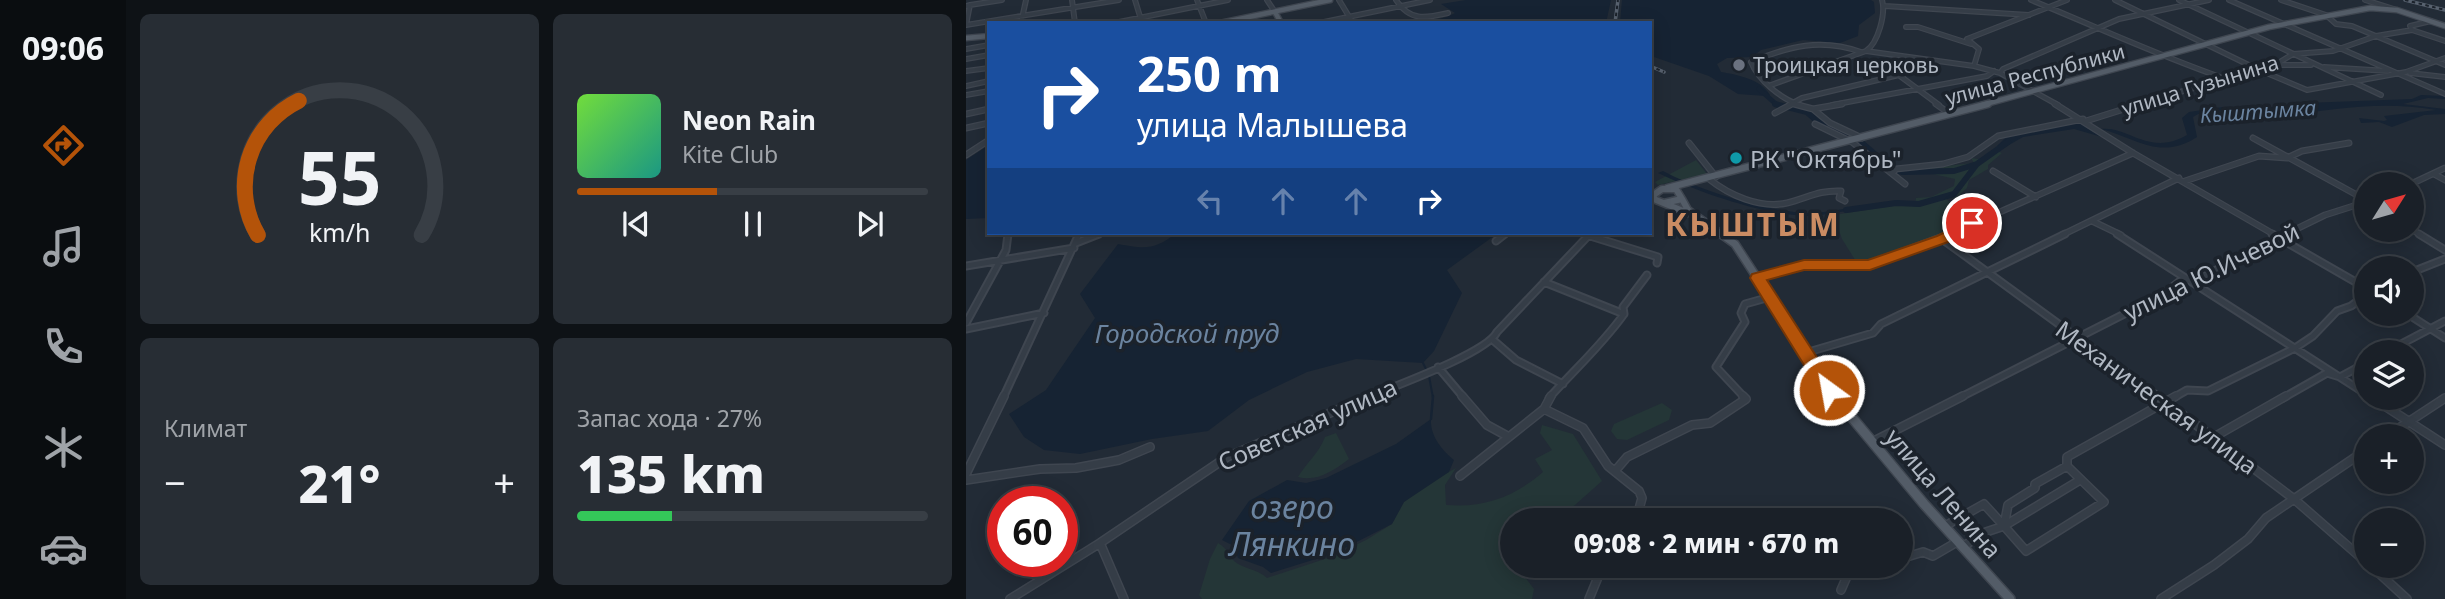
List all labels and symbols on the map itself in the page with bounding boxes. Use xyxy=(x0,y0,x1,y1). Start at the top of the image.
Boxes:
street label: улица Республики xyxy=(1942,37,2128,111)
street label: улица Гузынина xyxy=(2118,48,2282,122)
place label: Троицкая церковь xyxy=(1753,51,1939,79)
marker: Троицкая церковь xyxy=(1731,57,1747,73)
water label: Кыштымка xyxy=(2199,93,2317,129)
place label: РК "Октябрь" xyxy=(1750,142,1901,175)
marker: РК "Октябрь" xyxy=(1728,150,1744,166)
north arrow xyxy=(2354,172,2424,242)
pin xyxy=(1942,193,2002,253)
district label: КЫШТЫМ xyxy=(1665,202,1841,245)
street label: улица Ю.Ичевой xyxy=(2118,214,2304,328)
street label: Механическая улица xyxy=(2049,312,2265,482)
water label: Городской пруд xyxy=(1095,315,1279,351)
position arrow xyxy=(1792,353,1866,427)
street label: Советская улица xyxy=(1212,370,1402,478)
street label: улица Ленина xyxy=(1878,421,2010,565)
water label: озеро Лянкино xyxy=(1227,485,1355,565)
speed limit sign: 60 xyxy=(987,486,1078,577)

